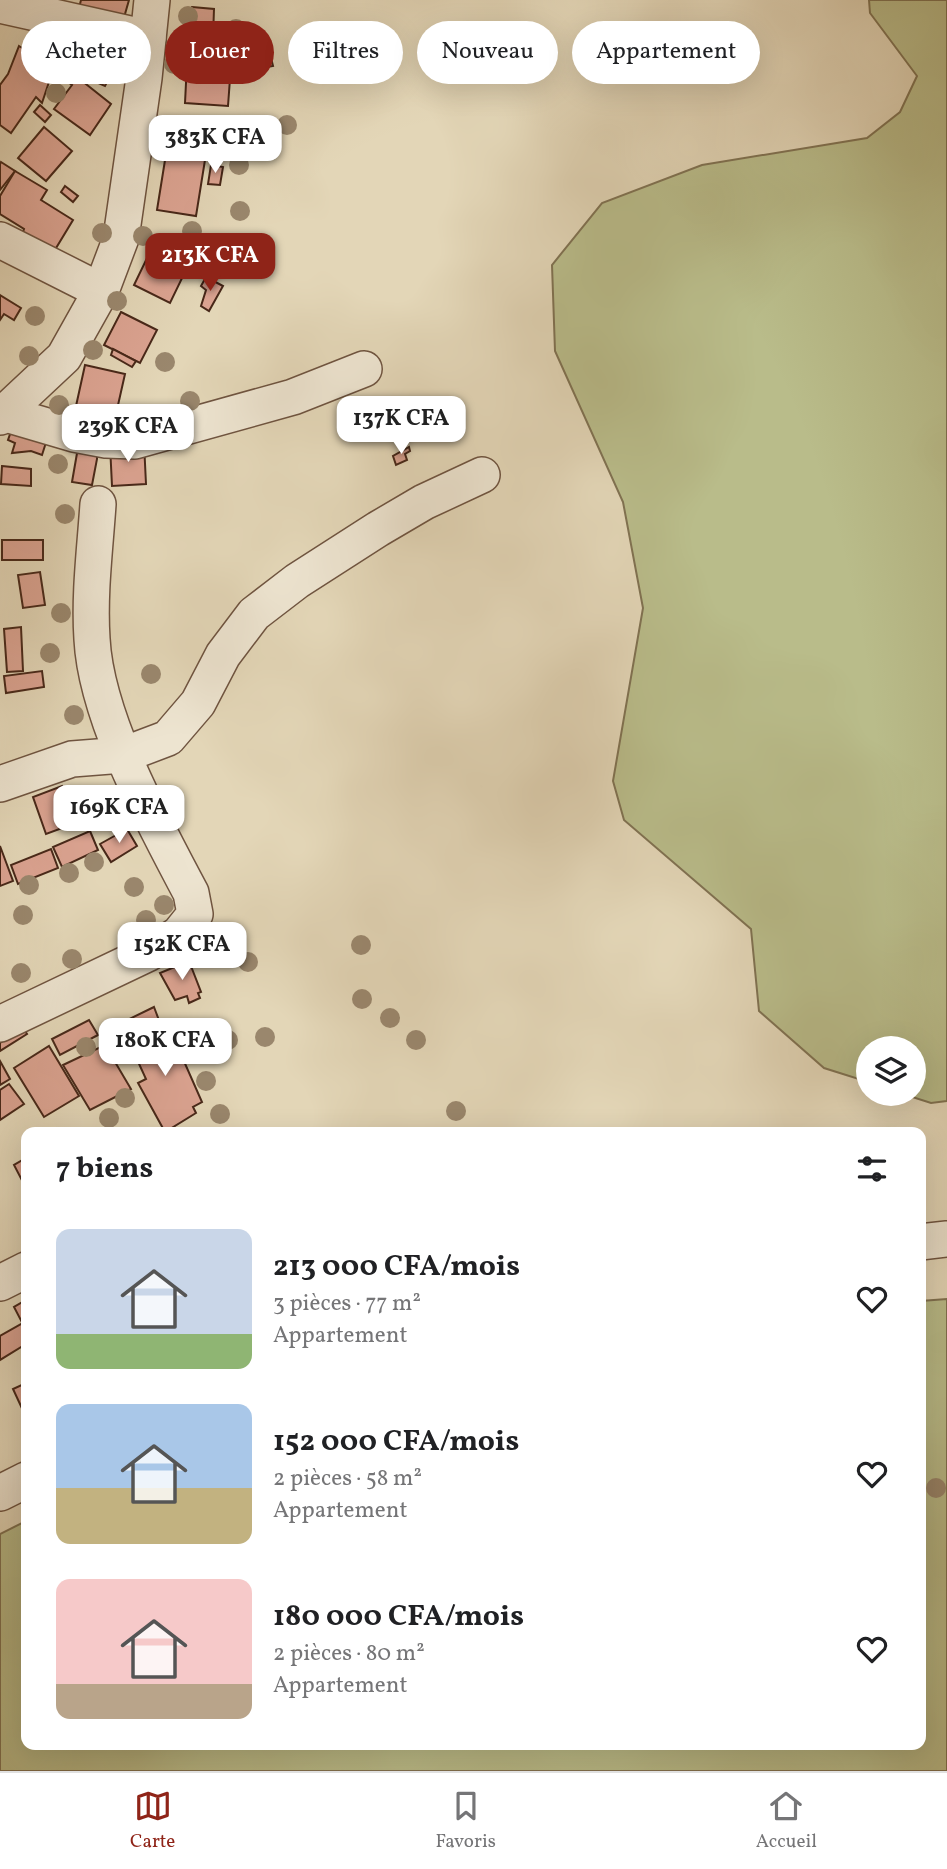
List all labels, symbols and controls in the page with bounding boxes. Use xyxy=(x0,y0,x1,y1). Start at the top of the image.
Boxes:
chip: Acheter xyxy=(21,21,151,84)
chip: Louer xyxy=(165,21,274,84)
chip: Filtres xyxy=(288,21,403,84)
chip: Nouveau xyxy=(417,21,558,84)
chip: Appartement xyxy=(572,21,760,84)
pin: 383K CFA xyxy=(143,116,287,175)
text: 383K CFA xyxy=(165,122,265,154)
pin: 213K CFA xyxy=(138,233,282,293)
text: 213K CFA xyxy=(161,240,259,272)
pin: 137K CFA xyxy=(329,396,473,456)
text: 137K CFA xyxy=(353,403,449,435)
pin: 239K CFA xyxy=(56,405,200,464)
text: 239K CFA xyxy=(78,411,178,443)
pin: 169K CFA xyxy=(47,786,191,845)
text: 169K CFA xyxy=(69,792,169,824)
pin: 152K CFA xyxy=(110,922,254,982)
text: 152K CFA xyxy=(134,929,230,961)
pin: 180K CFA xyxy=(93,1018,237,1078)
text: 180K CFA xyxy=(115,1025,215,1057)
map controls xyxy=(856,1036,926,1106)
button: layers xyxy=(856,1036,926,1106)
text: 7 biens xyxy=(56,1148,153,1190)
icon: filters xyxy=(853,1150,891,1188)
text: 213 000 CFA/mois xyxy=(273,1246,520,1288)
icon: home xyxy=(112,1257,196,1341)
icon: heart xyxy=(853,1280,891,1318)
text: 3 pièces · 77 m² xyxy=(273,1288,421,1320)
text: Appartement xyxy=(273,1320,408,1352)
text: 152 000 CFA/mois xyxy=(273,1421,519,1463)
icon: home xyxy=(112,1432,196,1516)
icon: heart xyxy=(853,1455,891,1493)
text: 2 pièces · 58 m² xyxy=(273,1463,422,1495)
text: Appartement xyxy=(273,1495,408,1527)
text: 180 000 CFA/mois xyxy=(273,1596,524,1638)
icon: home xyxy=(112,1607,196,1691)
icon: heart xyxy=(853,1630,891,1668)
text: 2 pièces · 80 m² xyxy=(273,1638,425,1670)
text: Appartement xyxy=(273,1670,408,1702)
tab: Carte xyxy=(130,1787,175,1855)
tab: Favoris xyxy=(435,1787,496,1855)
tab: Accueil xyxy=(756,1787,817,1855)

